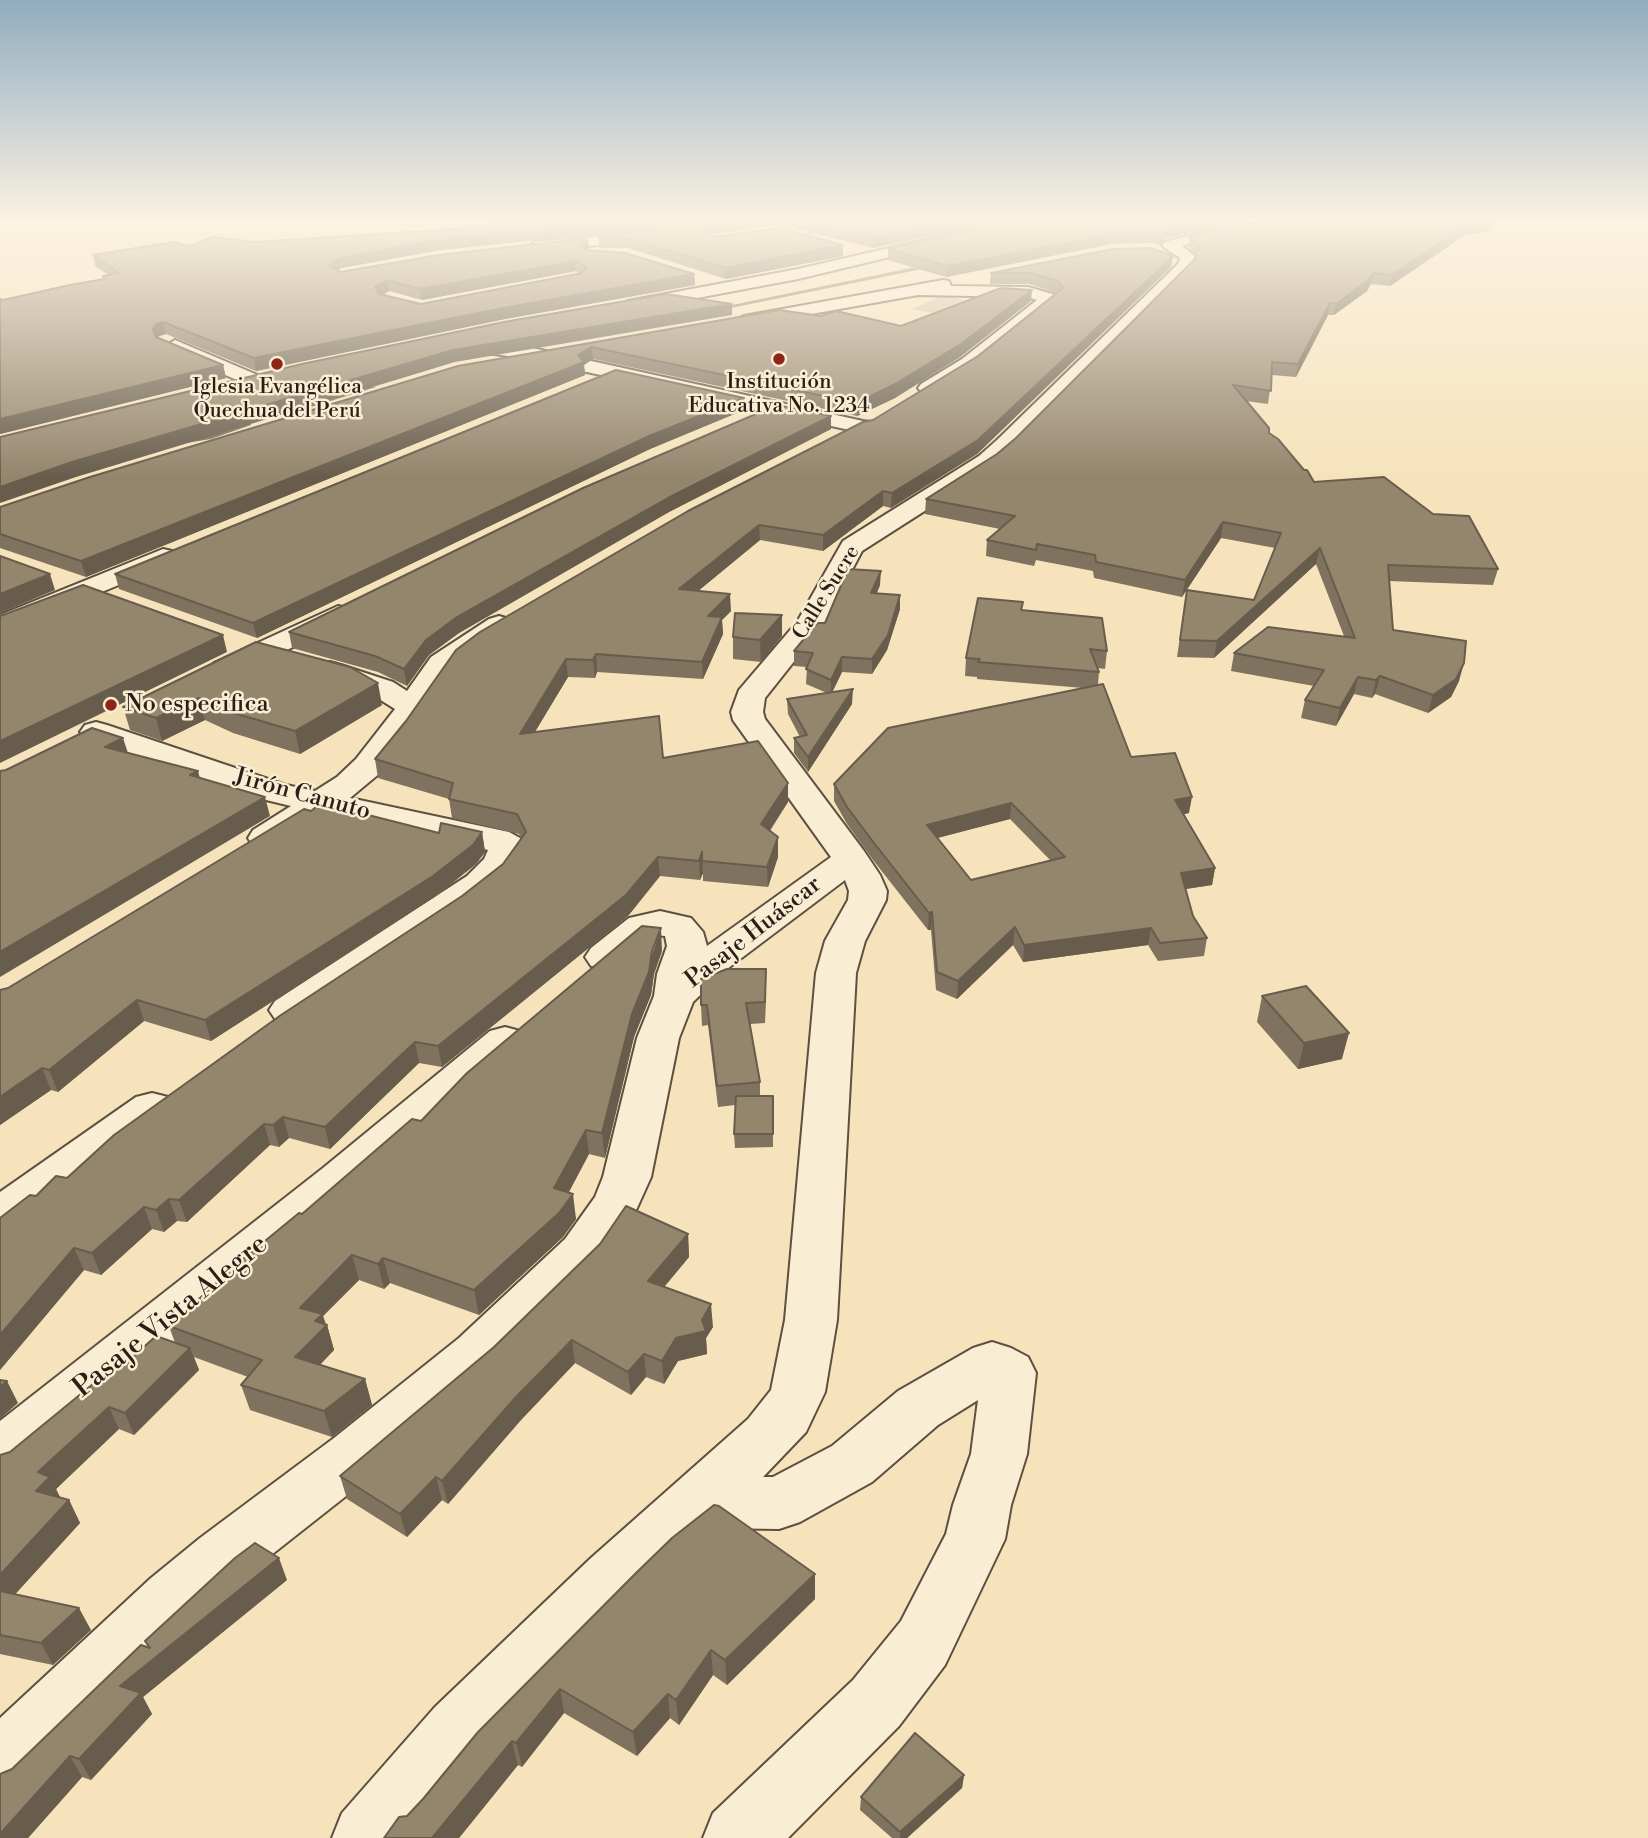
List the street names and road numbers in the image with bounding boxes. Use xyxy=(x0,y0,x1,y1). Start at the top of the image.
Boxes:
street label: Calle Sucre xyxy=(788,541,866,645)
street label: Jirón Canuto xyxy=(231,763,373,827)
street label: Pasaje Huáscar xyxy=(680,871,828,995)
street label: Pasaje Vista Alegre xyxy=(67,1228,275,1406)

